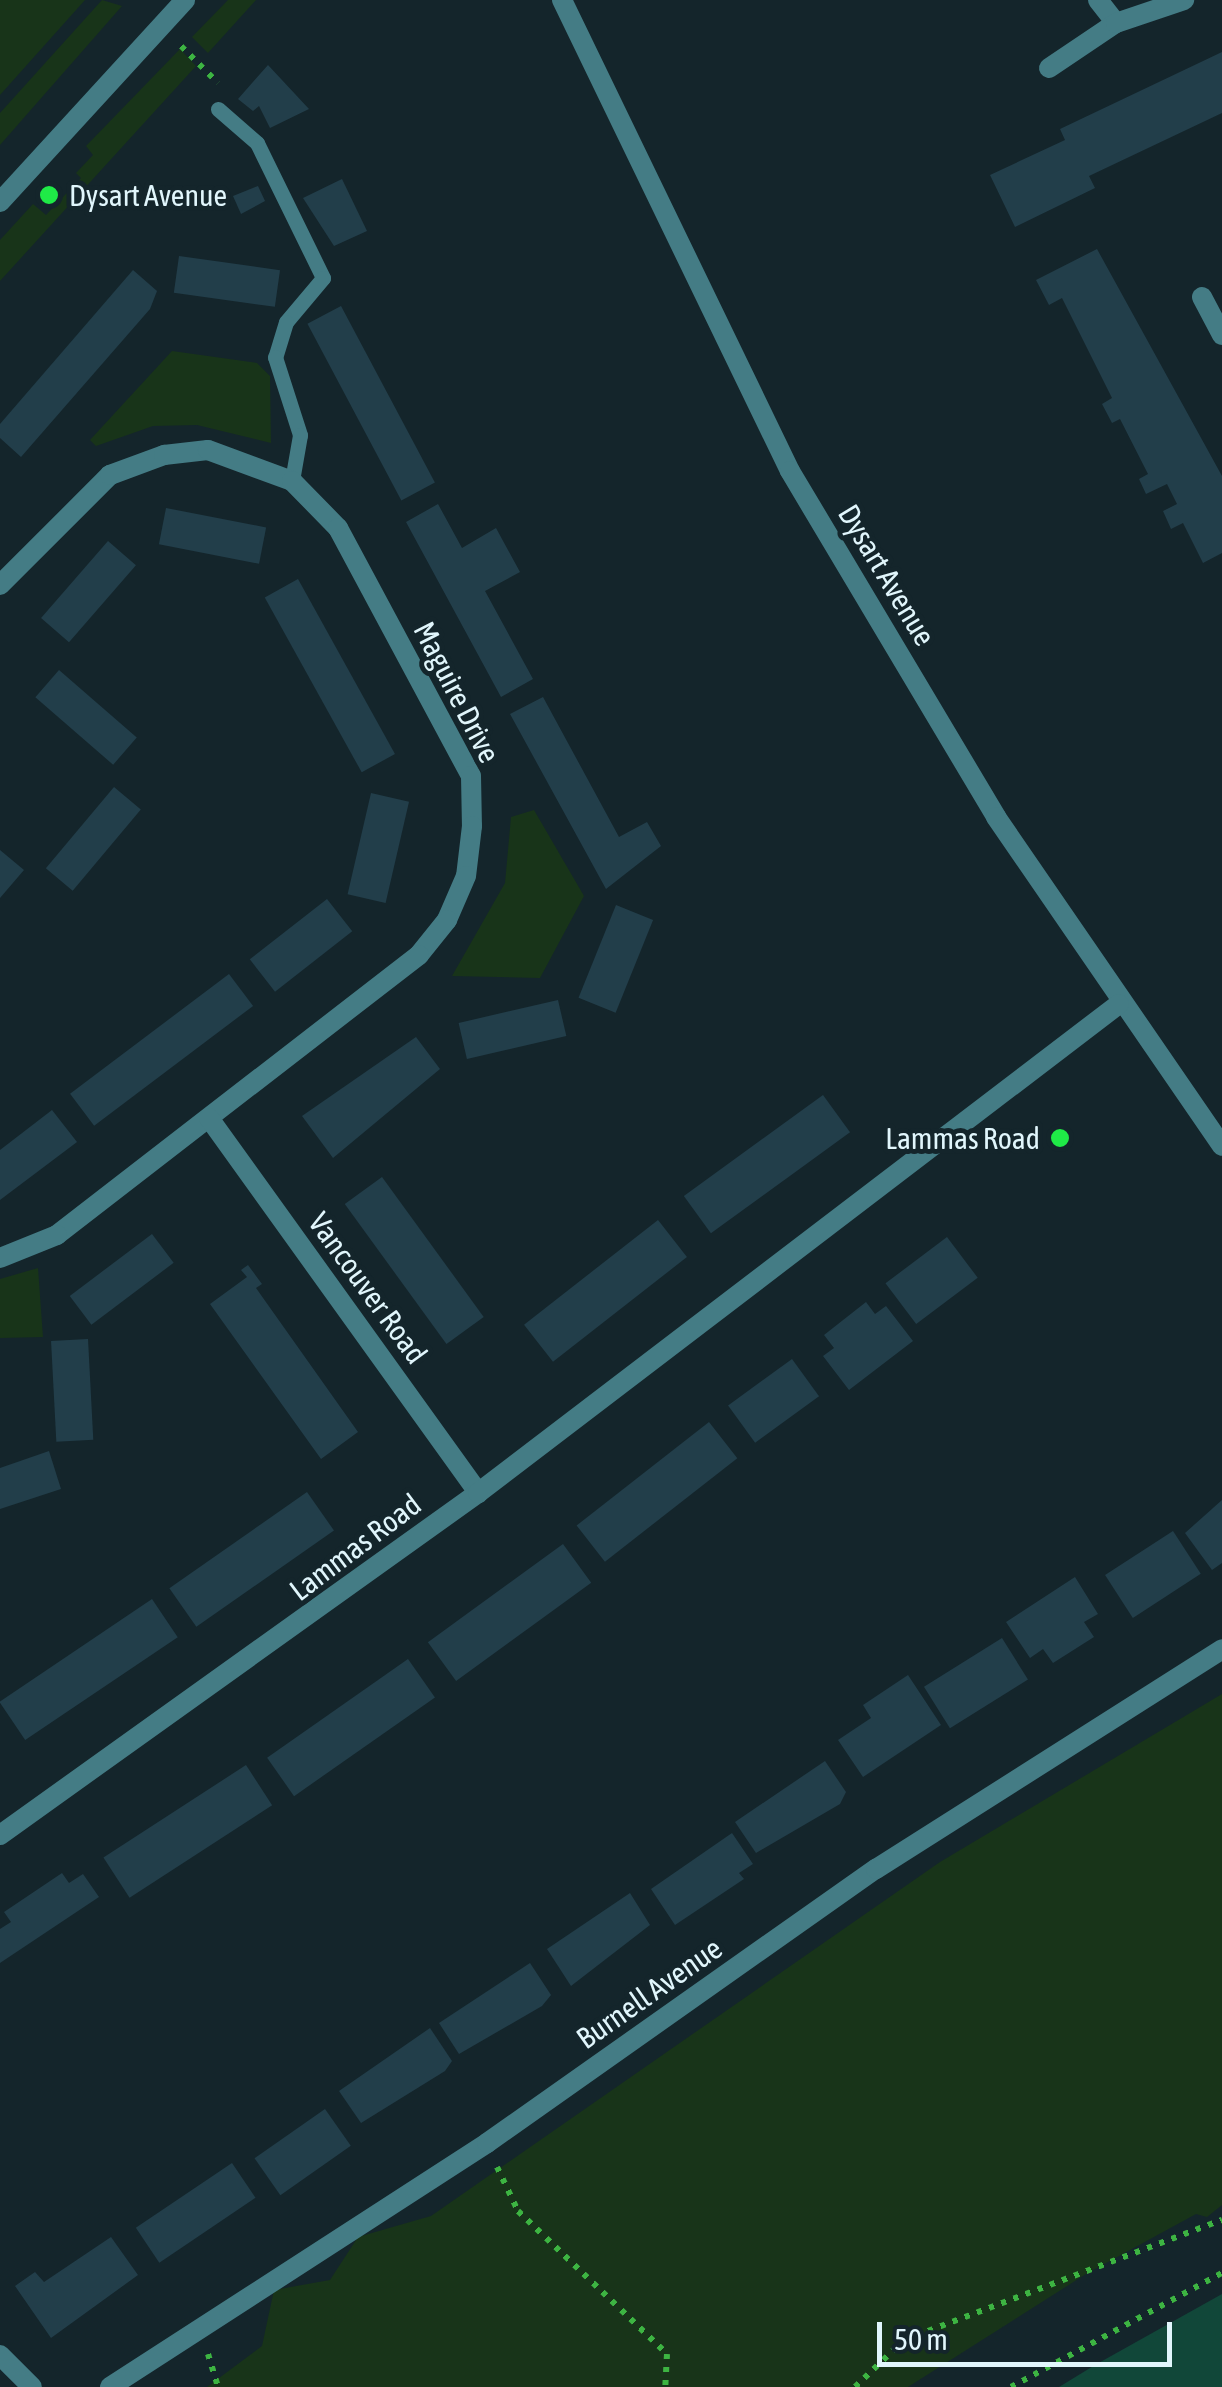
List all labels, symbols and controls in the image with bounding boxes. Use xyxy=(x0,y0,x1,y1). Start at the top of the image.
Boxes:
place label: Dysart Avenue xyxy=(69,177,227,213)
marker: Dysart Avenue xyxy=(38,184,60,206)
street label: Dysart Avenue xyxy=(831,498,943,652)
street label: Maguire Drive xyxy=(406,616,508,768)
place label: Lammas Road xyxy=(885,1120,1040,1156)
marker: Lammas Road xyxy=(1049,1127,1071,1149)
street label: Vancouver Road xyxy=(301,1205,435,1371)
street label: Lammas Road xyxy=(282,1486,428,1608)
street label: Burnell Avenue xyxy=(570,1930,728,2056)
scale bar xyxy=(882,2302,1177,2364)
text: 50 m xyxy=(894,2322,948,2356)

